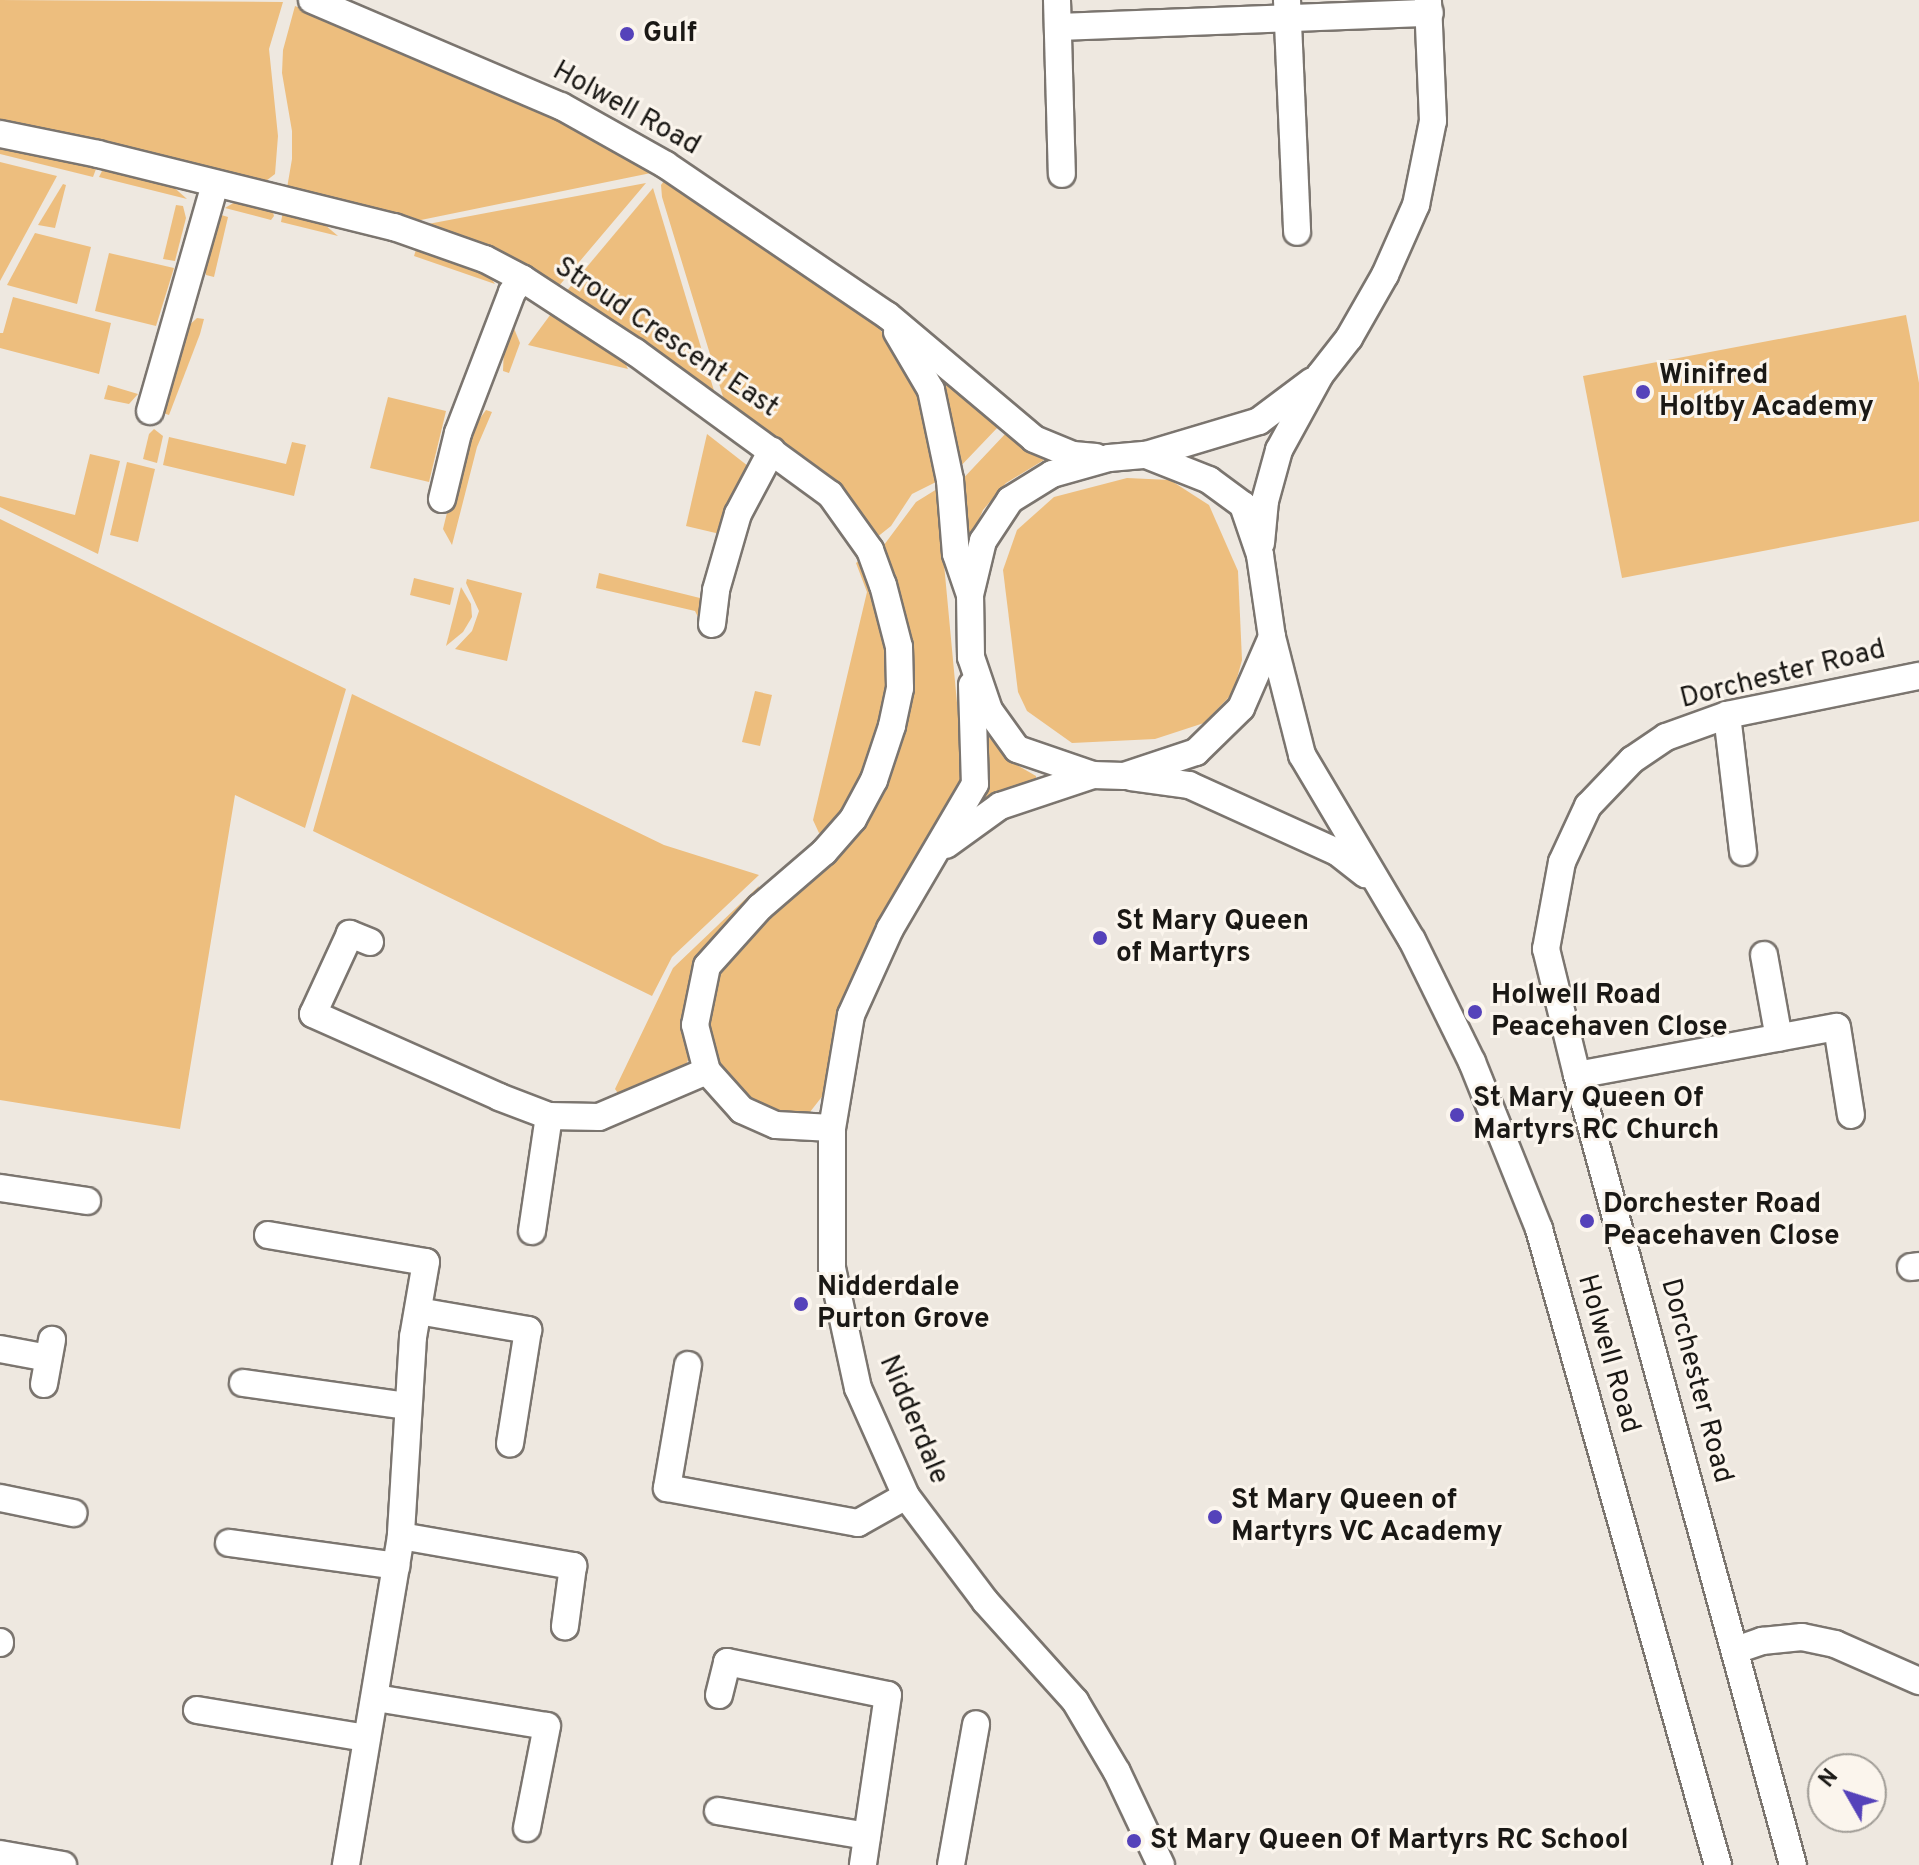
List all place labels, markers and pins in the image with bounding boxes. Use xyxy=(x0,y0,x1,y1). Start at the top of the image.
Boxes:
place label: Gulf xyxy=(643,17,697,51)
marker: Gulf xyxy=(618,25,636,43)
place label: Winifred Holtby Academy xyxy=(1659,359,1875,425)
marker: Winifred Holtby Academy xyxy=(1634,383,1652,401)
place label: St Mary Queen of Martyrs xyxy=(1116,905,1309,971)
marker: St Mary Queen of Martyrs xyxy=(1091,929,1109,947)
place label: Holwell Road Peacehaven Close xyxy=(1491,979,1728,1045)
marker: Holwell Road Peacehaven Close xyxy=(1466,1003,1484,1021)
place label: St Mary Queen Of Martyrs RC Church xyxy=(1473,1082,1719,1148)
marker: St Mary Queen Of Martyrs RC Church xyxy=(1448,1106,1466,1124)
place label: Dorchester Road Peacehaven Close xyxy=(1603,1188,1840,1254)
marker: Dorchester Road Peacehaven Close xyxy=(1578,1212,1596,1230)
place label: Nidderdale Purton Grove xyxy=(817,1271,990,1337)
marker: Nidderdale Purton Grove xyxy=(792,1295,810,1313)
place label: St Mary Queen of Martyrs VC Academy xyxy=(1231,1484,1505,1550)
marker: St Mary Queen of Martyrs VC Academy xyxy=(1206,1508,1224,1526)
place label: St Mary Queen Of Martyrs RC School xyxy=(1150,1824,1629,1858)
marker: St Mary Queen Of Martyrs RC School xyxy=(1125,1832,1143,1850)

